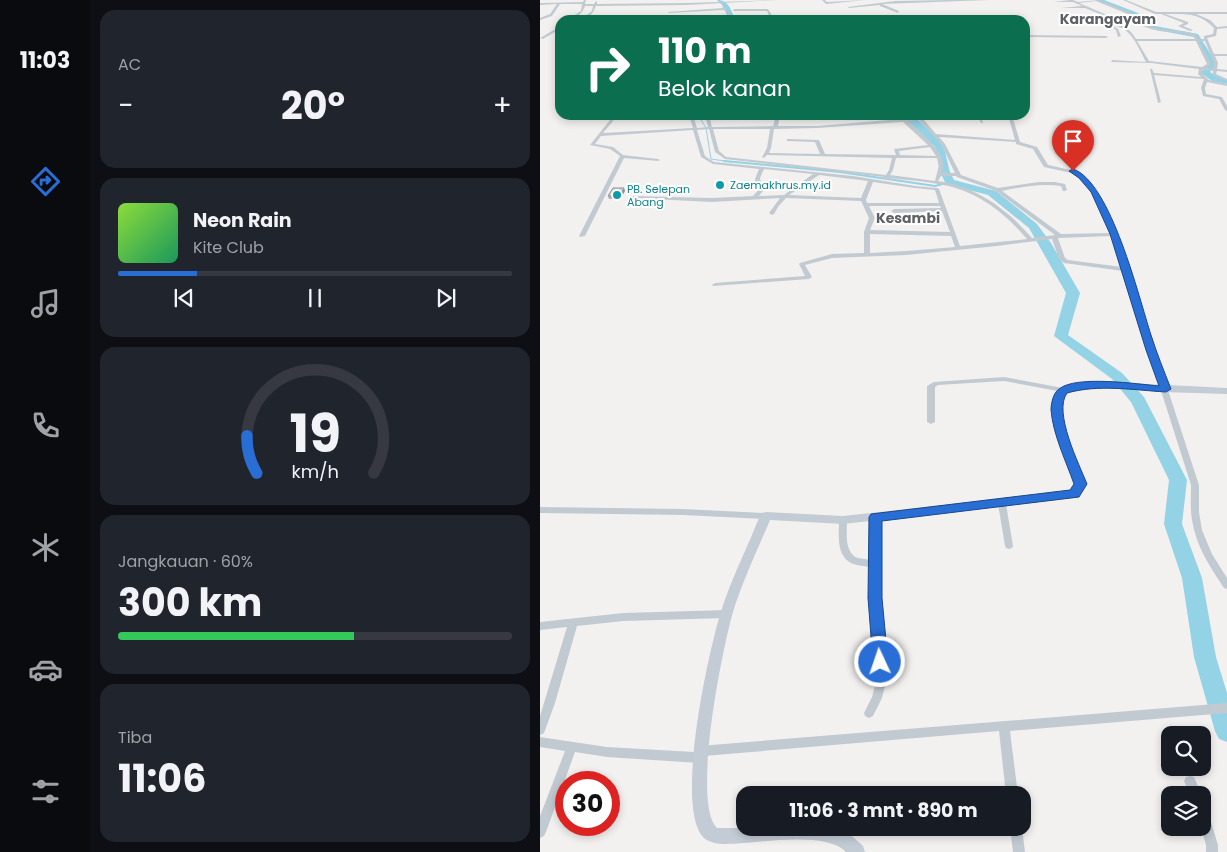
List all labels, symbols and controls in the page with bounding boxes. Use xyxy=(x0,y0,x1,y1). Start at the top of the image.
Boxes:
district label: Karangayam xyxy=(1060,9,1156,29)
text: 110 m xyxy=(658,26,752,75)
icon: right xyxy=(575,35,640,100)
text: 11:03 xyxy=(20,45,70,76)
text: AC xyxy=(118,53,141,76)
text: Belok kanan xyxy=(658,73,791,104)
text: 20° xyxy=(281,79,345,132)
text: − xyxy=(118,86,133,125)
text: + xyxy=(493,86,512,125)
pin xyxy=(1052,120,1094,171)
icon: arrive xyxy=(1059,127,1087,155)
icon: directions xyxy=(28,164,63,199)
place label: Zaemakhrus.my.id xyxy=(730,177,831,193)
marker: Zaemakhrus.my.id xyxy=(714,179,726,191)
place label: PB. Selepan Abang xyxy=(627,181,690,210)
marker: PB. Selepan Abang xyxy=(611,189,623,201)
text: Neon Rain xyxy=(193,207,292,234)
district label: Kesambi xyxy=(876,208,940,228)
text: Kite Club xyxy=(193,236,264,259)
icon: previous xyxy=(170,284,198,312)
icon: pause xyxy=(301,284,329,312)
icon: next xyxy=(432,284,460,312)
icon: music xyxy=(28,286,63,321)
text: 19 xyxy=(289,397,341,470)
icon: phone xyxy=(28,408,63,443)
text: km/h xyxy=(291,459,339,484)
icon: climate xyxy=(28,530,63,565)
text: Jangkauan · 60% xyxy=(118,550,253,573)
text: 300 km xyxy=(118,576,262,629)
position arrow xyxy=(853,635,905,687)
icon: car xyxy=(28,652,63,687)
text: Tiba xyxy=(118,726,152,749)
map controls xyxy=(1161,726,1211,836)
button: search xyxy=(1161,726,1211,776)
text: 11:06 xyxy=(118,752,206,805)
speed limit sign: 30 xyxy=(555,771,620,836)
icon: filters xyxy=(28,774,63,809)
button: layers xyxy=(1161,786,1211,836)
text: 11:06 · 3 mnt · 890 m xyxy=(789,797,978,824)

